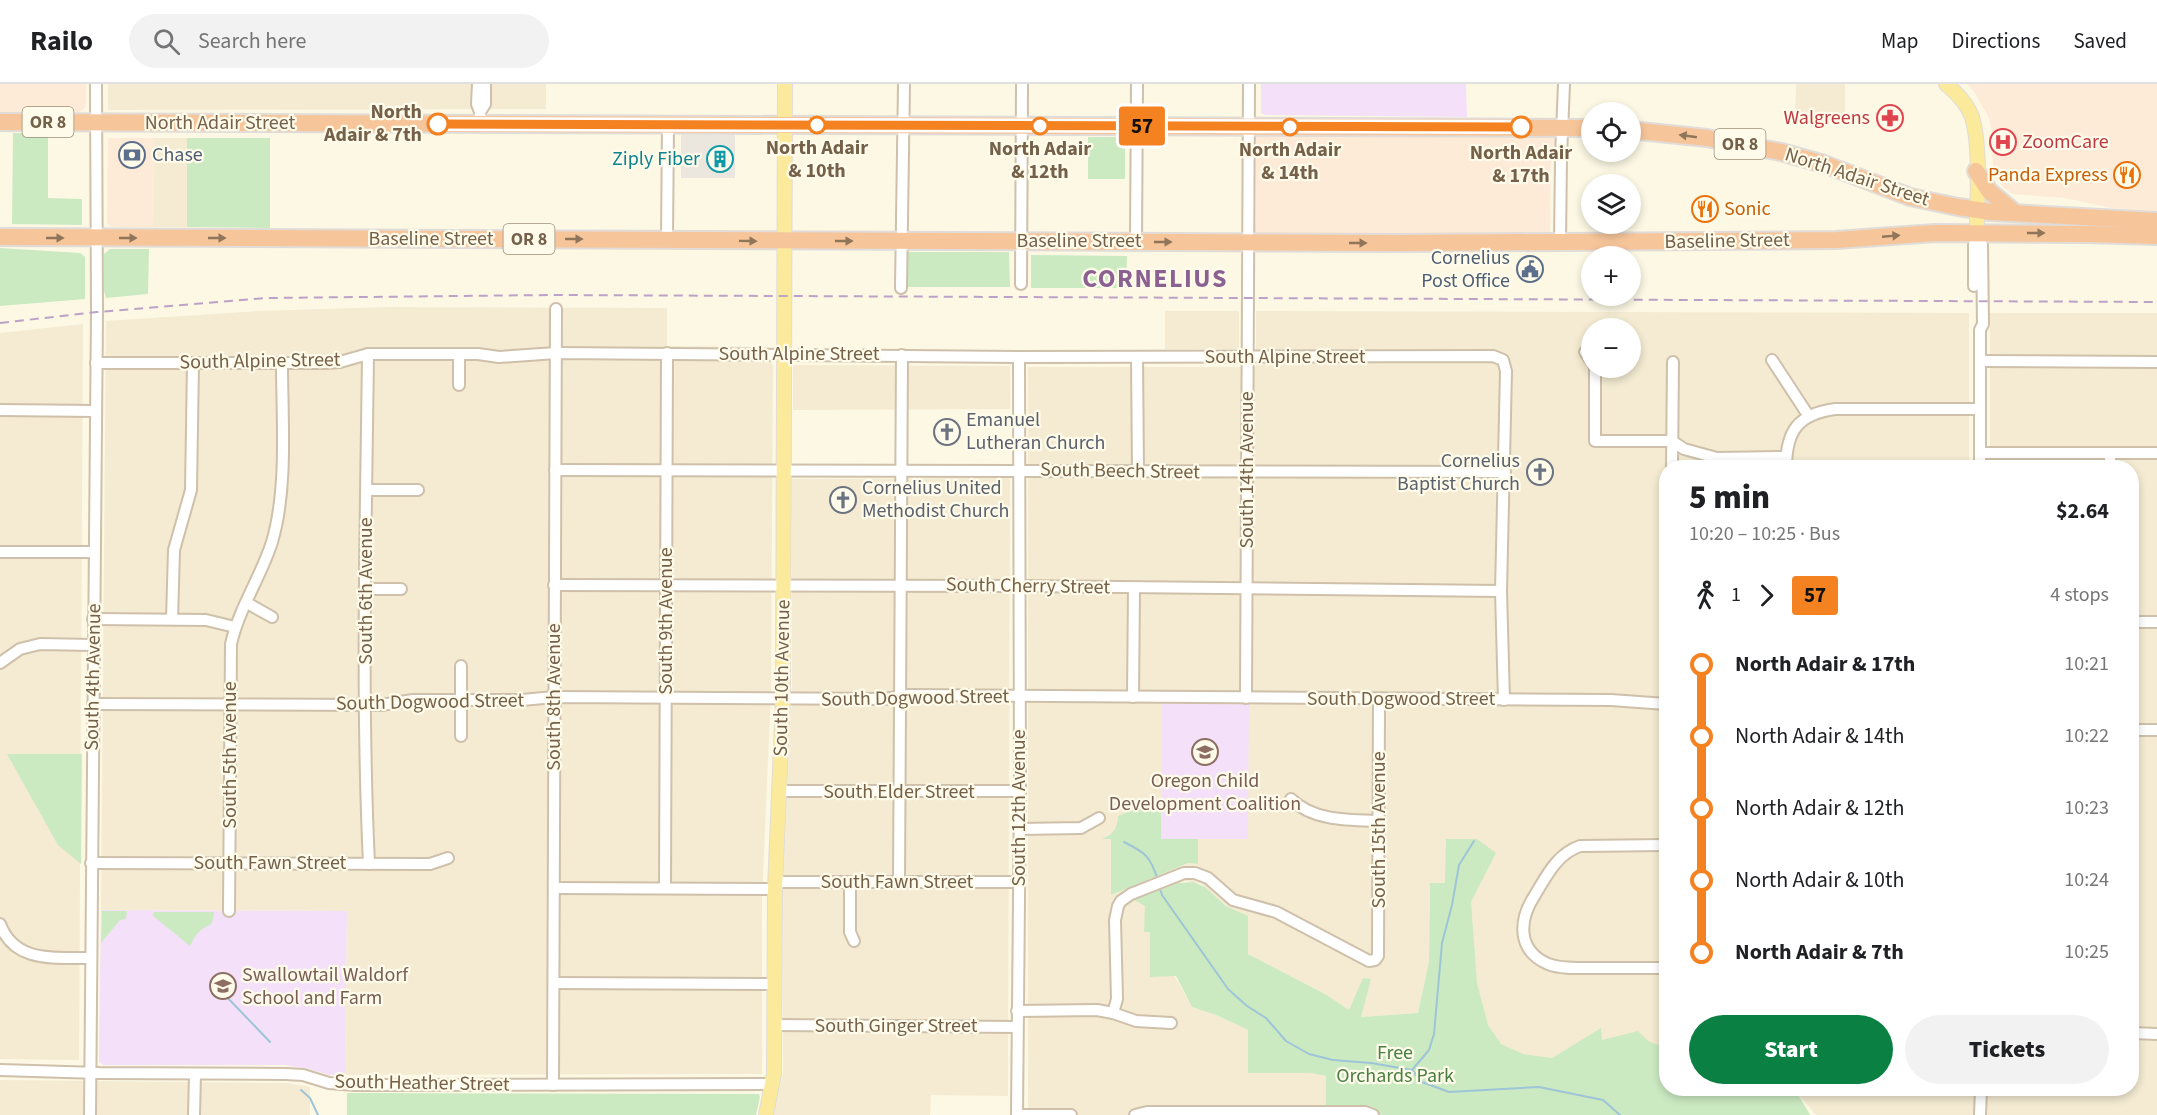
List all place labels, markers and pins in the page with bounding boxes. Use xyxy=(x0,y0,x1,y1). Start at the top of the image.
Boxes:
place label: North Adair & 7th xyxy=(323,98,422,149)
pharmacy icon: Walgreens xyxy=(1875,103,1905,133)
place label: Walgreens xyxy=(1783,104,1870,132)
marker: North Adair & 7th xyxy=(427,113,449,135)
marker: North Adair & 10th xyxy=(808,116,826,134)
marker: North Adair & 17th xyxy=(1510,116,1532,138)
marker: North Adair & 12th xyxy=(1031,117,1049,135)
marker: North Adair & 14th xyxy=(1281,118,1299,136)
hospital icon: ZoomCare xyxy=(1988,127,2018,157)
place label: ZoomCare xyxy=(2022,128,2109,156)
place label: North Adair & 10th xyxy=(766,134,868,185)
place label: North Adair & 12th xyxy=(989,135,1091,186)
place label: North Adair & 14th xyxy=(1239,136,1341,187)
place label: North Adair & 17th xyxy=(1470,139,1572,190)
bank icon: Chase xyxy=(117,140,147,170)
place label: Chase xyxy=(152,141,203,169)
building icon: Ziply Fiber xyxy=(705,144,735,174)
place label: Ziply Fiber xyxy=(612,145,700,173)
restaurant icon: Panda Express xyxy=(2112,160,2142,190)
place label: Panda Express xyxy=(1988,161,2108,189)
restaurant icon: Sonic xyxy=(1690,194,1720,224)
place label: Sonic xyxy=(1724,195,1771,223)
place label: Cornelius Post Office xyxy=(1421,244,1510,295)
public building icon: Cornelius Post Office xyxy=(1515,254,1545,284)
place label: Emanuel Lutheran Church xyxy=(966,406,1105,457)
church icon: Emanuel Lutheran Church xyxy=(932,417,962,447)
place label: Cornelius Baptist Church xyxy=(1397,447,1520,498)
church icon: Cornelius Baptist Church xyxy=(1525,457,1555,487)
place label: Cornelius United Methodist Church xyxy=(862,474,1009,525)
church icon: Cornelius United Methodist Church xyxy=(828,485,858,515)
school or university icon: Oregon Child Development Coalition xyxy=(1190,737,1220,767)
place label: Oregon Child Development Coalition xyxy=(1109,767,1301,818)
place label: Swallowtail Waldorf School and Farm xyxy=(242,961,409,1012)
school or university icon: Swallowtail Waldorf School and Farm xyxy=(208,971,238,1001)

